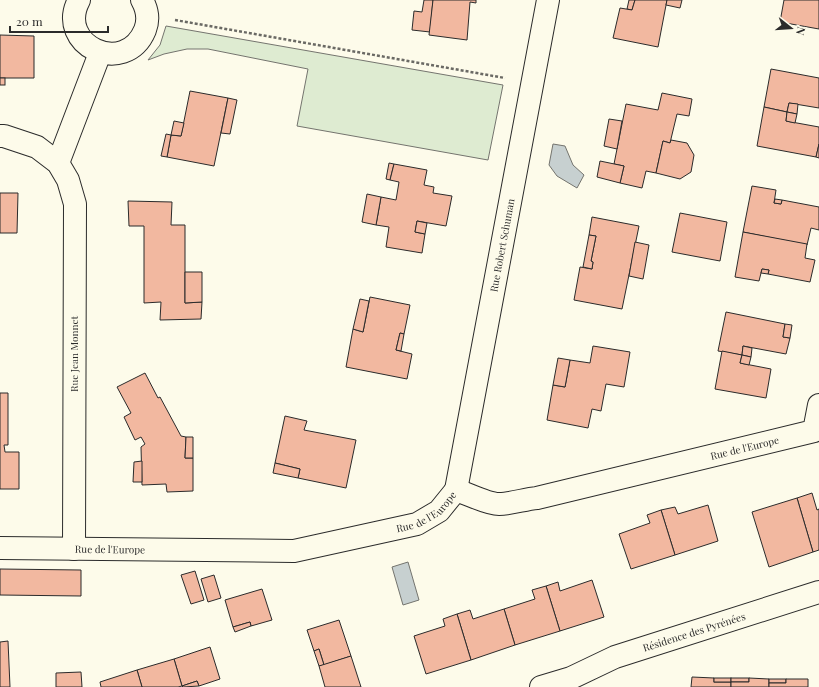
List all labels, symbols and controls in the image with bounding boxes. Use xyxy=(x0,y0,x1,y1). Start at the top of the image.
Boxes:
scale bar xyxy=(10,8,108,34)
north arrow xyxy=(771,8,811,48)
text: 20 m xyxy=(16,13,43,29)
text: N xyxy=(793,25,809,37)
street label: Rue Robert Schuman xyxy=(486,197,518,293)
street label: Rue Jean Monnet xyxy=(67,316,81,392)
street label: Rue de l'Europe xyxy=(709,433,780,463)
street label: Rue de l'Europe xyxy=(395,488,459,535)
street label: Rue de l'Europe xyxy=(75,542,145,556)
street label: Résidence des Pyrénées xyxy=(641,609,747,655)

